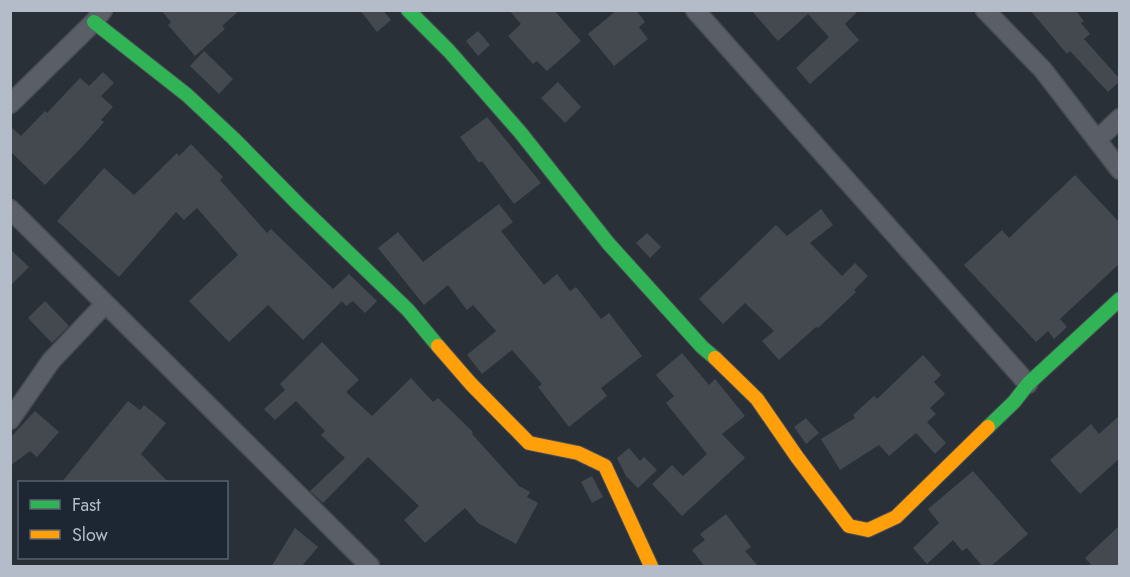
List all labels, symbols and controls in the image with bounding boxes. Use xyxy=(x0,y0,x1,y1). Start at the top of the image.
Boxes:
legend xyxy=(18,481,228,559)
text: Fast xyxy=(72,492,101,518)
text: Slow xyxy=(72,522,109,548)

